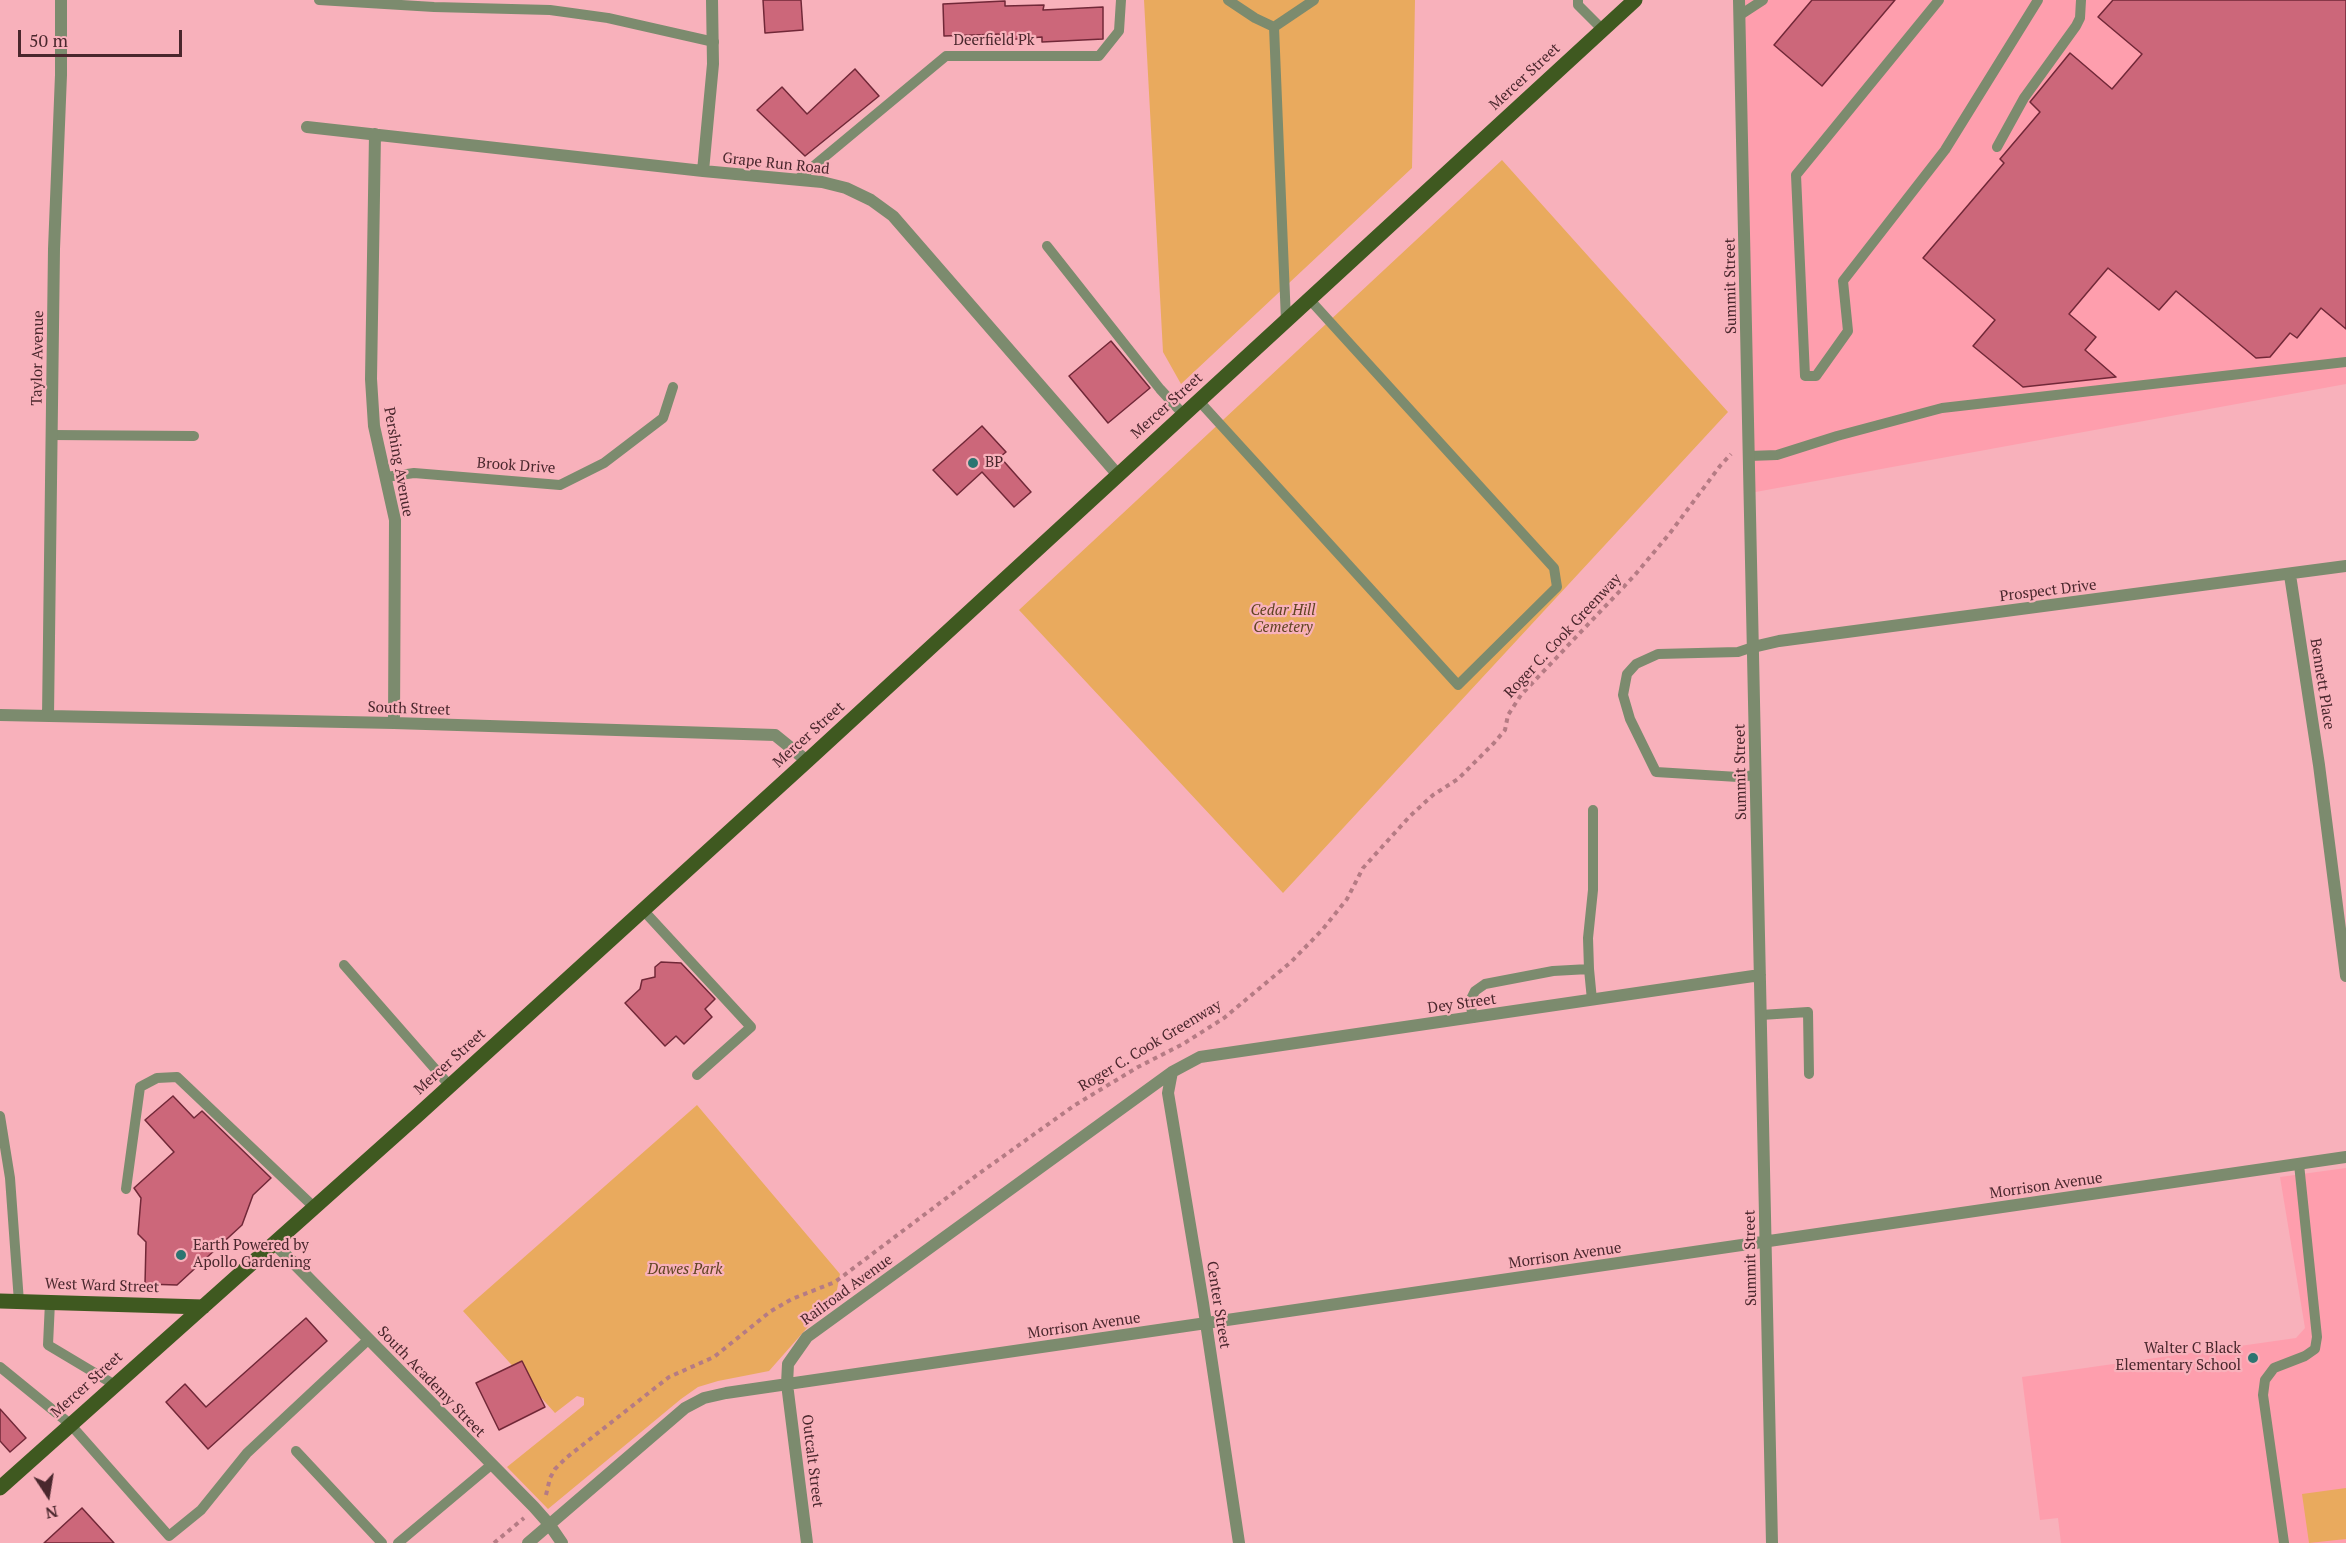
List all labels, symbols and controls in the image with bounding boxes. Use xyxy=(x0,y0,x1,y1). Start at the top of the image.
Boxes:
scale bar xyxy=(21,18,184,56)
text: 50 m xyxy=(29,28,68,52)
street label: Deerfield Pk xyxy=(953,32,1035,50)
street label: Mercer Street xyxy=(1486,40,1564,114)
street label: Grape Run Road xyxy=(722,149,830,179)
street label: Summit Street xyxy=(1721,238,1741,334)
street label: Taylor Avenue xyxy=(28,310,48,406)
street label: Mercer Street xyxy=(1128,369,1206,443)
street label: Pershing Avenue xyxy=(379,406,417,518)
street label: Brook Drive xyxy=(476,454,556,478)
place label: BP xyxy=(985,454,1003,472)
marker: BP xyxy=(966,456,980,470)
street label: Roger C. Cook Greenway xyxy=(1501,570,1625,702)
street label: Prospect Drive xyxy=(1999,576,2097,606)
park label: Cedar Hill Cemetery xyxy=(1251,602,1315,637)
street label: Bennett Place xyxy=(2306,637,2338,731)
street label: Mercer Street xyxy=(770,698,848,772)
street label: South Street xyxy=(367,699,451,719)
street label: Summit Street xyxy=(1731,724,1751,820)
street label: Dey Street xyxy=(1427,990,1497,1018)
street label: Roger C. Cook Greenway xyxy=(1075,996,1225,1096)
street label: Mercer Street xyxy=(411,1025,489,1099)
street label: Morrison Avenue xyxy=(1988,1169,2104,1203)
street label: Summit Street xyxy=(1741,1210,1761,1306)
place label: Earth Powered by Apollo Gardening xyxy=(193,1237,311,1272)
street label: Morrison Avenue xyxy=(1507,1239,1623,1273)
marker: Earth Powered by Apollo Gardening xyxy=(174,1248,188,1262)
street label: Railroad Avenue xyxy=(798,1251,896,1329)
street label: Center Street xyxy=(1202,1260,1234,1350)
park label: Dawes Park xyxy=(647,1261,723,1279)
street label: West Ward Street xyxy=(44,1275,160,1297)
street label: Morrison Avenue xyxy=(1026,1309,1142,1343)
street label: South Academy Street xyxy=(373,1323,489,1441)
place label: Walter C Black Elementary School xyxy=(2115,1340,2241,1375)
street label: Mercer Street xyxy=(48,1348,126,1422)
marker: Walter C Black Elementary School xyxy=(2246,1351,2260,1365)
street label: Outcalt Street xyxy=(797,1413,827,1509)
north arrow xyxy=(18,1465,78,1525)
text: N xyxy=(44,1501,60,1525)

